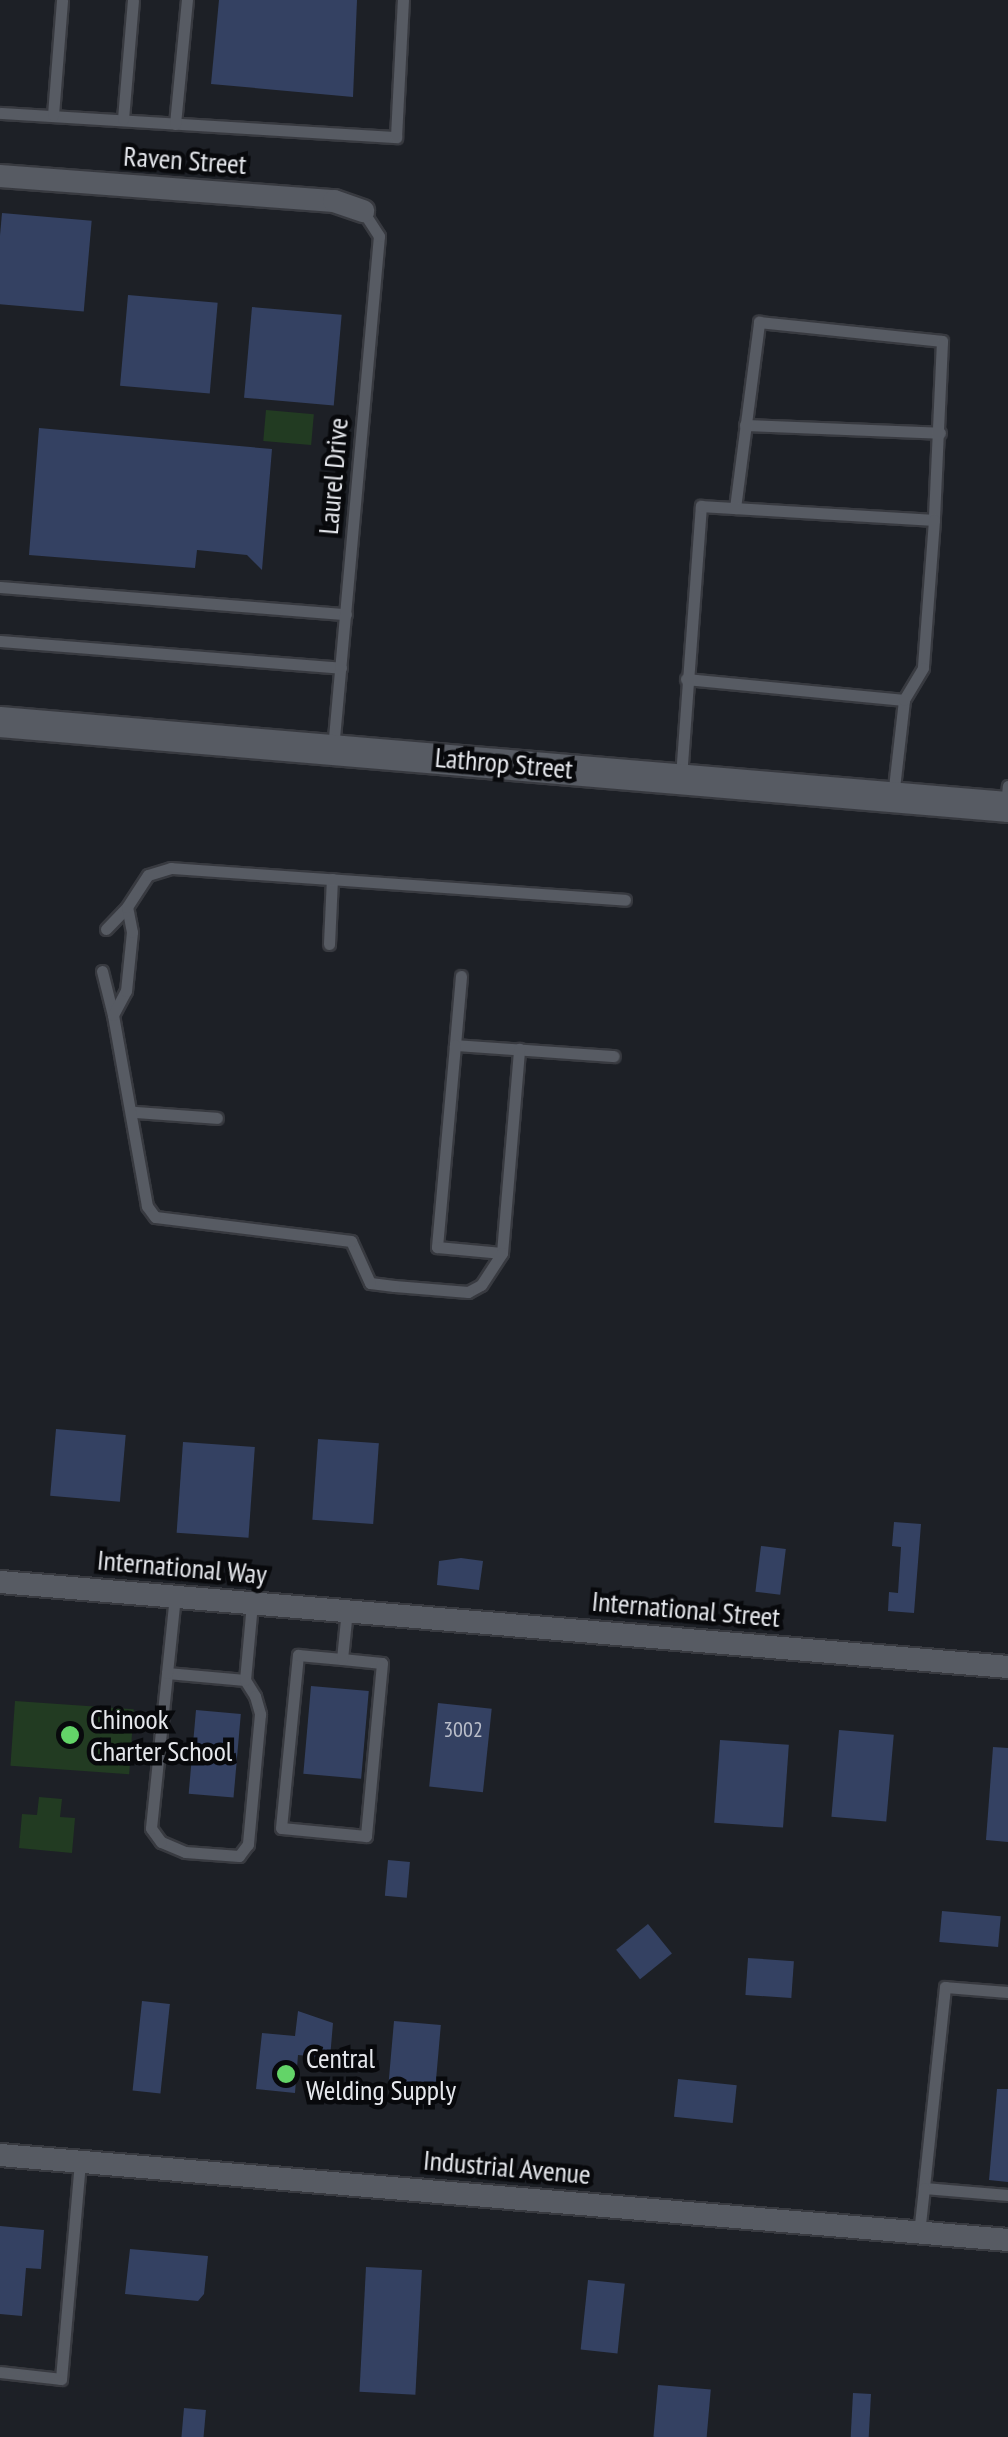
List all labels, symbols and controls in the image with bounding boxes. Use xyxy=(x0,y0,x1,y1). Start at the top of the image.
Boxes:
street label: Raven Street xyxy=(122,139,248,181)
street label: Laurel Drive xyxy=(311,416,355,536)
street label: Lathrop Street xyxy=(434,740,574,786)
street label: International Way xyxy=(96,1543,268,1591)
street label: International Street xyxy=(590,1584,782,1634)
place label: Chinook Charter School xyxy=(90,1702,232,1768)
house number: 3002 xyxy=(443,1717,483,1743)
marker: Chinook Charter School xyxy=(59,1724,81,1746)
place label: Central Welding Supply xyxy=(306,2041,456,2107)
marker: Central Welding Supply xyxy=(275,2063,297,2085)
street label: Industrial Avenue xyxy=(422,2143,592,2191)

